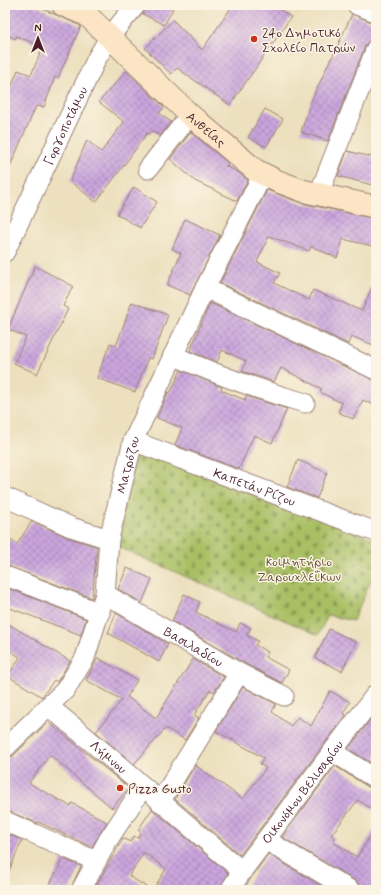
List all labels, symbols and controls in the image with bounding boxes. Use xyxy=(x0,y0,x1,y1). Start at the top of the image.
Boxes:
north arrow xyxy=(18,18,58,58)
text: N xyxy=(34,22,42,36)
place label: 24ο Δημοτικό Σχολείο Πατρών xyxy=(262,25,356,57)
marker: 24ο Δημοτικό Σχολείο Πατρών xyxy=(249,34,259,44)
street label: Γοργοποτάμου xyxy=(40,84,92,168)
street label: Ανθείας xyxy=(182,108,229,152)
street label: Ματρόζου xyxy=(113,433,144,496)
street label: Καπετάν Ρίζου xyxy=(211,465,298,511)
park label: κοιμητήριο Ζαρουχλεΐκων xyxy=(257,554,341,586)
street label: Βασιλαδίου xyxy=(160,624,226,672)
street label: Λήμνου xyxy=(86,737,130,778)
street label: Οικονόμου Βελισαρίου xyxy=(259,737,348,848)
place label: Pizza Gusto xyxy=(128,781,192,798)
marker: Pizza Gusto xyxy=(115,783,125,793)

